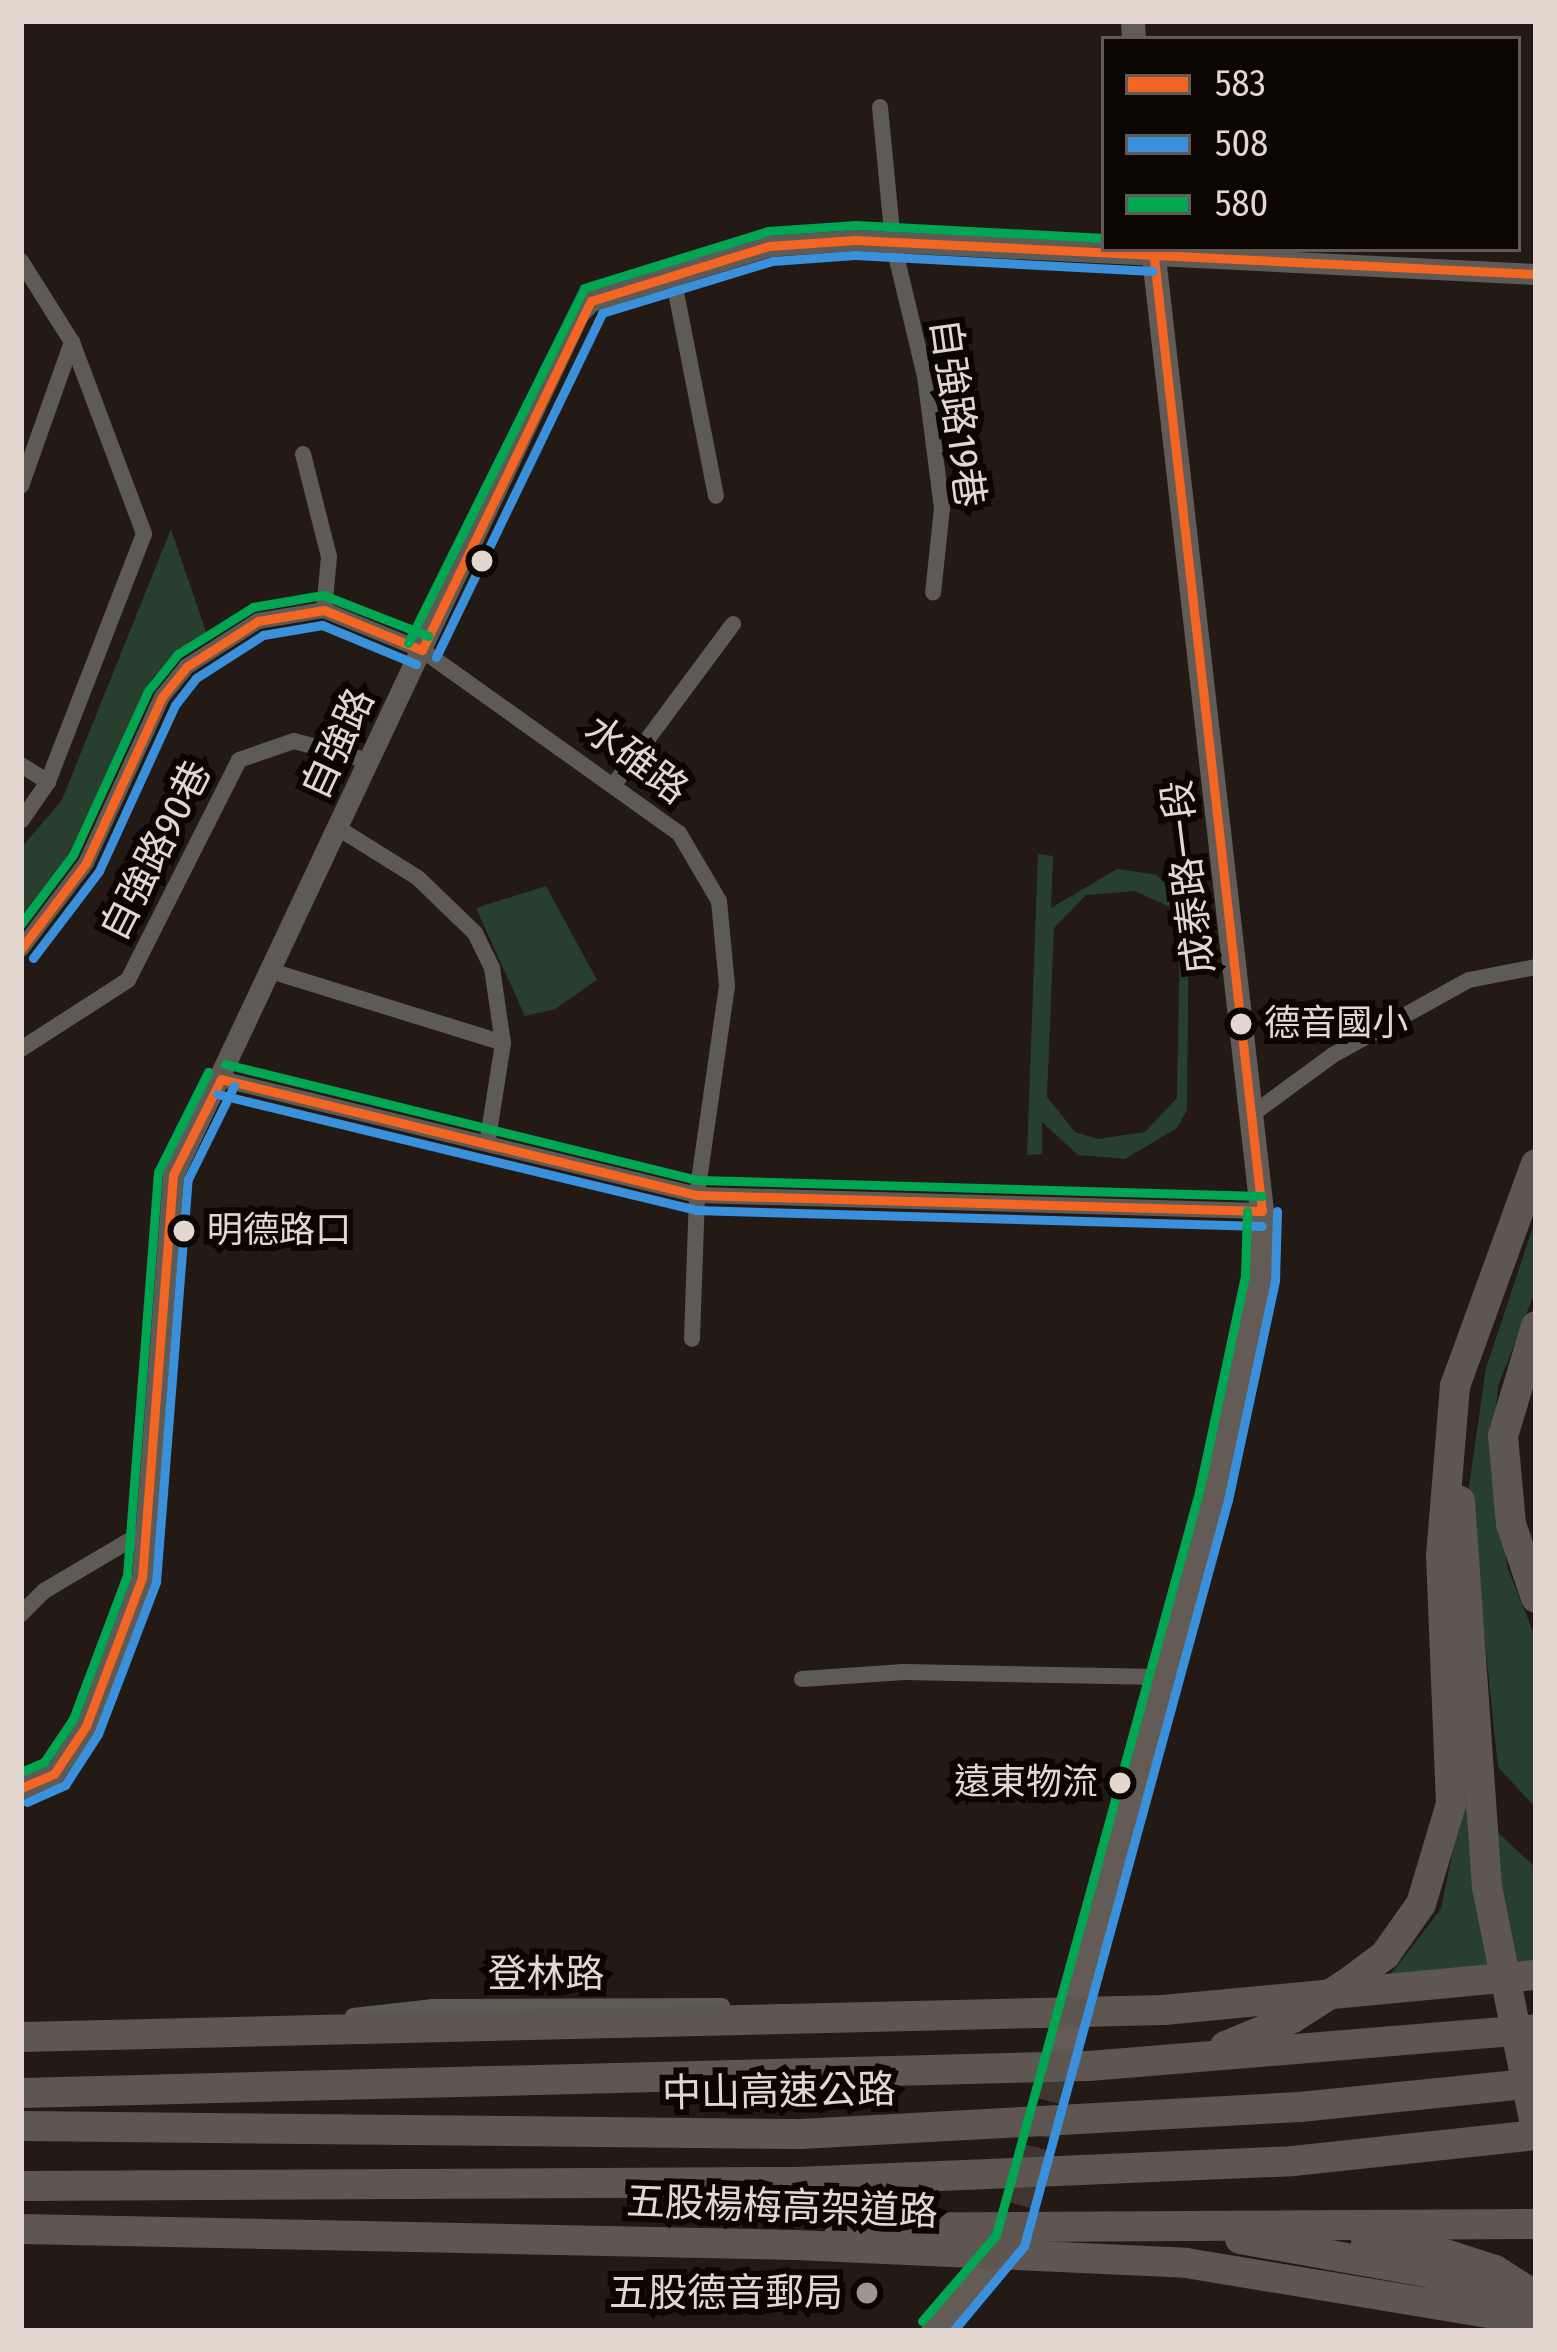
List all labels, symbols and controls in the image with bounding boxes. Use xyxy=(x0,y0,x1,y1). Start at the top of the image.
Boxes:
legend xyxy=(1101,36,1521,252)
text: 583 xyxy=(1215,62,1266,106)
text: 508 xyxy=(1215,122,1268,166)
text: 580 xyxy=(1215,182,1268,226)
street label: 自強路19巷 xyxy=(921,316,993,510)
unlabelled marker xyxy=(471,550,493,572)
street label: 自強路 xyxy=(292,681,384,807)
street label: 水碓路 xyxy=(575,706,697,814)
street label: 自強路90巷 xyxy=(91,753,221,949)
street label: 成泰路一段 xyxy=(1154,777,1224,977)
place label: 德音國小 xyxy=(1264,1002,1408,1046)
marker: 德音國小 xyxy=(1230,1013,1252,1035)
place label: 明德路口 xyxy=(207,1209,351,1253)
marker: 明德路口 xyxy=(173,1220,195,1242)
place label: 遠東物流 xyxy=(954,1761,1098,1805)
marker: 遠東物流 xyxy=(1109,1772,1131,1794)
street label: 登林路 xyxy=(488,1951,604,1997)
street label: 中山高速公路 xyxy=(662,2067,896,2117)
street label: 五股楊梅高架道路 xyxy=(625,2178,939,2236)
place label: 五股德音郵局 xyxy=(609,2270,843,2316)
marker: 五股德音郵局 xyxy=(854,2280,880,2306)

